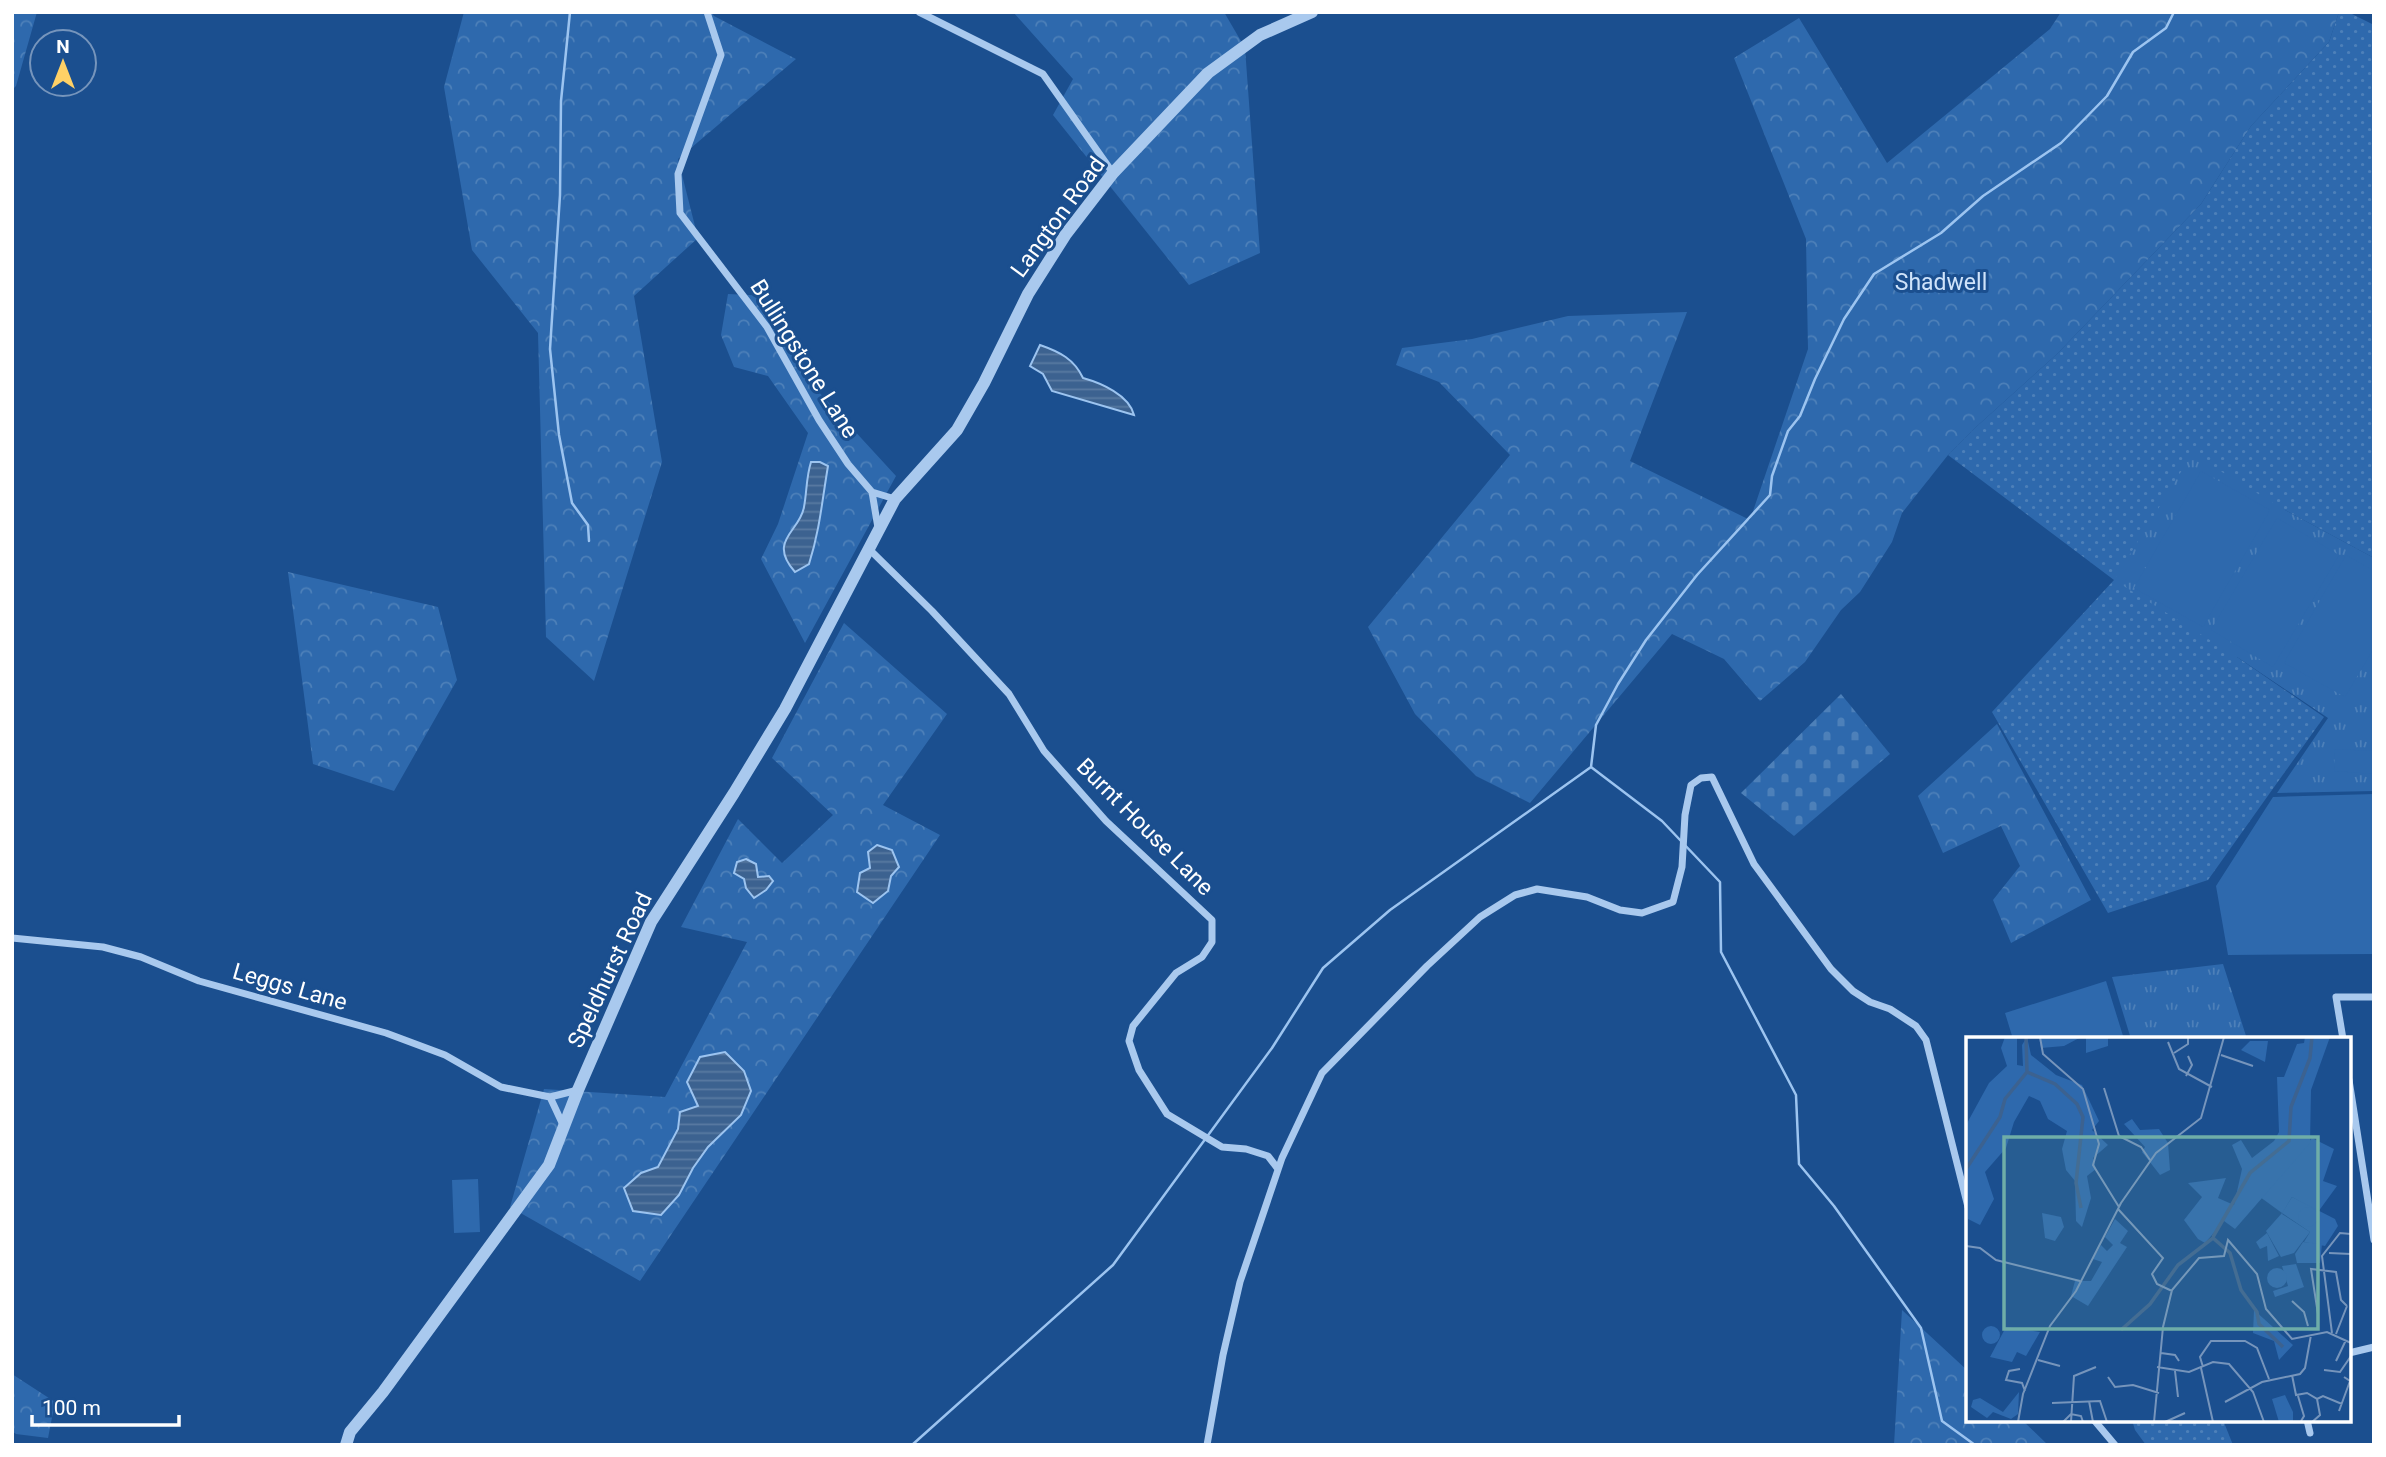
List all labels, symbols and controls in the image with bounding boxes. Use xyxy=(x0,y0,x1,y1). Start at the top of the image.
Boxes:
north arrow xyxy=(28,28,98,98)
text: N xyxy=(56,35,70,58)
street label: Langton Road xyxy=(1005,152,1111,282)
park label: Shadwell xyxy=(1895,269,1987,296)
street label: Bullingstone Lane xyxy=(744,275,864,443)
street label: Burnt House Lane xyxy=(1071,753,1219,901)
street label: Speldhurst Road xyxy=(562,888,658,1052)
street label: Leggs Lane xyxy=(230,958,350,1016)
inset map xyxy=(1966,1037,2351,1422)
scale bar xyxy=(32,1384,178,1428)
text: 100 m xyxy=(42,1396,101,1420)

